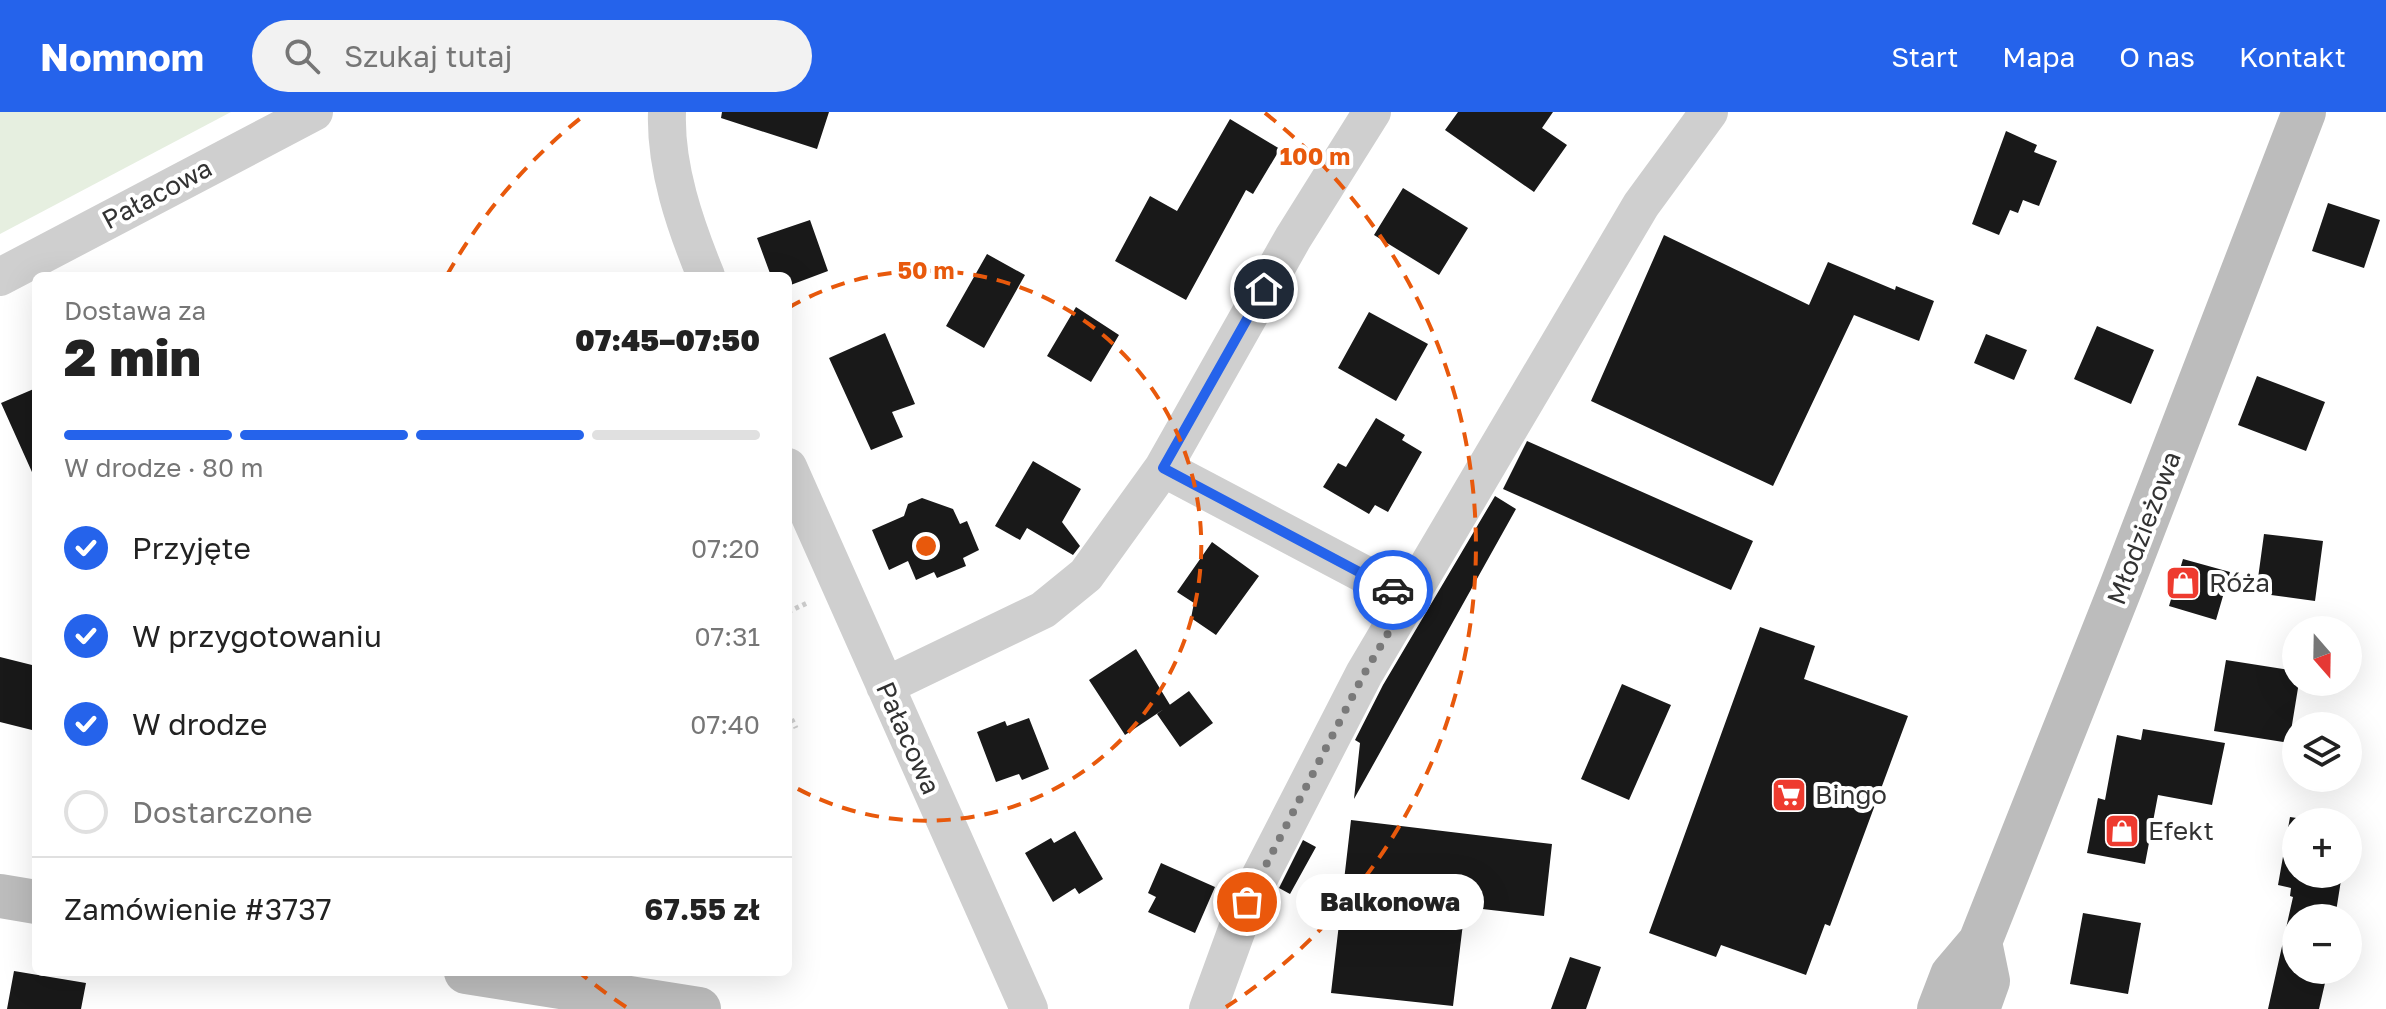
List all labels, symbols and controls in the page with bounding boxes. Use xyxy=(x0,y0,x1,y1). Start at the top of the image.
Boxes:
search box xyxy=(252,20,812,92)
text: Nomnom xyxy=(40,34,204,79)
icon: search xyxy=(280,34,324,78)
text: Szukaj tutaj xyxy=(344,38,513,74)
text: Start xyxy=(1891,40,1958,73)
text: Mapa xyxy=(2002,40,2075,73)
text: O nas xyxy=(2119,40,2195,73)
text: Kontakt xyxy=(2239,40,2346,73)
text: 100 m xyxy=(1280,141,1350,170)
street label: Pałacowa xyxy=(97,152,217,235)
text: 50 m xyxy=(897,255,955,284)
pin xyxy=(1230,255,1298,323)
icon: home xyxy=(1242,267,1286,311)
text: Dostawa za xyxy=(64,295,206,326)
text: 07:45–07:50 xyxy=(575,322,760,358)
text: 2 min xyxy=(64,325,201,387)
street label: Młodzieżowa xyxy=(2100,447,2187,609)
text: W drodze · 80 m xyxy=(64,452,264,483)
icon: check xyxy=(64,526,108,570)
text: Przyjęte xyxy=(132,530,251,566)
centre of rings xyxy=(912,532,940,560)
text: 07:20 xyxy=(691,533,760,564)
courier xyxy=(1353,550,1433,630)
shop icon: Róża xyxy=(2164,564,2202,602)
place label: Róża xyxy=(2209,567,2270,598)
icon: car xyxy=(1371,568,1415,612)
icon: check xyxy=(64,614,108,658)
north arrow xyxy=(2282,616,2362,696)
map controls xyxy=(2282,616,2362,984)
text: W przygotowaniu xyxy=(132,618,382,654)
text: 07:31 xyxy=(694,621,760,652)
street label: Pałacowa xyxy=(870,677,947,799)
icon: check xyxy=(64,702,108,746)
text: W drodze xyxy=(132,706,267,742)
text: 07:40 xyxy=(690,709,760,740)
button: layers xyxy=(2282,712,2362,792)
supermarket icon: Bingo xyxy=(1770,776,1808,814)
place label: Bingo xyxy=(1815,779,1887,810)
text: Dostarczone xyxy=(132,794,313,830)
button: + xyxy=(2282,808,2362,888)
shop icon: Efekt xyxy=(2103,812,2141,850)
place label: Efekt xyxy=(2148,815,2214,846)
pin xyxy=(1213,868,1281,936)
callout: Balkonowa xyxy=(1295,874,1483,930)
icon: bag xyxy=(1225,880,1269,924)
text: Balkonowa xyxy=(1320,886,1460,917)
text: Zamówienie #3737 xyxy=(64,891,332,927)
text: 67.55 zł xyxy=(644,891,760,927)
button: − xyxy=(2282,904,2362,984)

